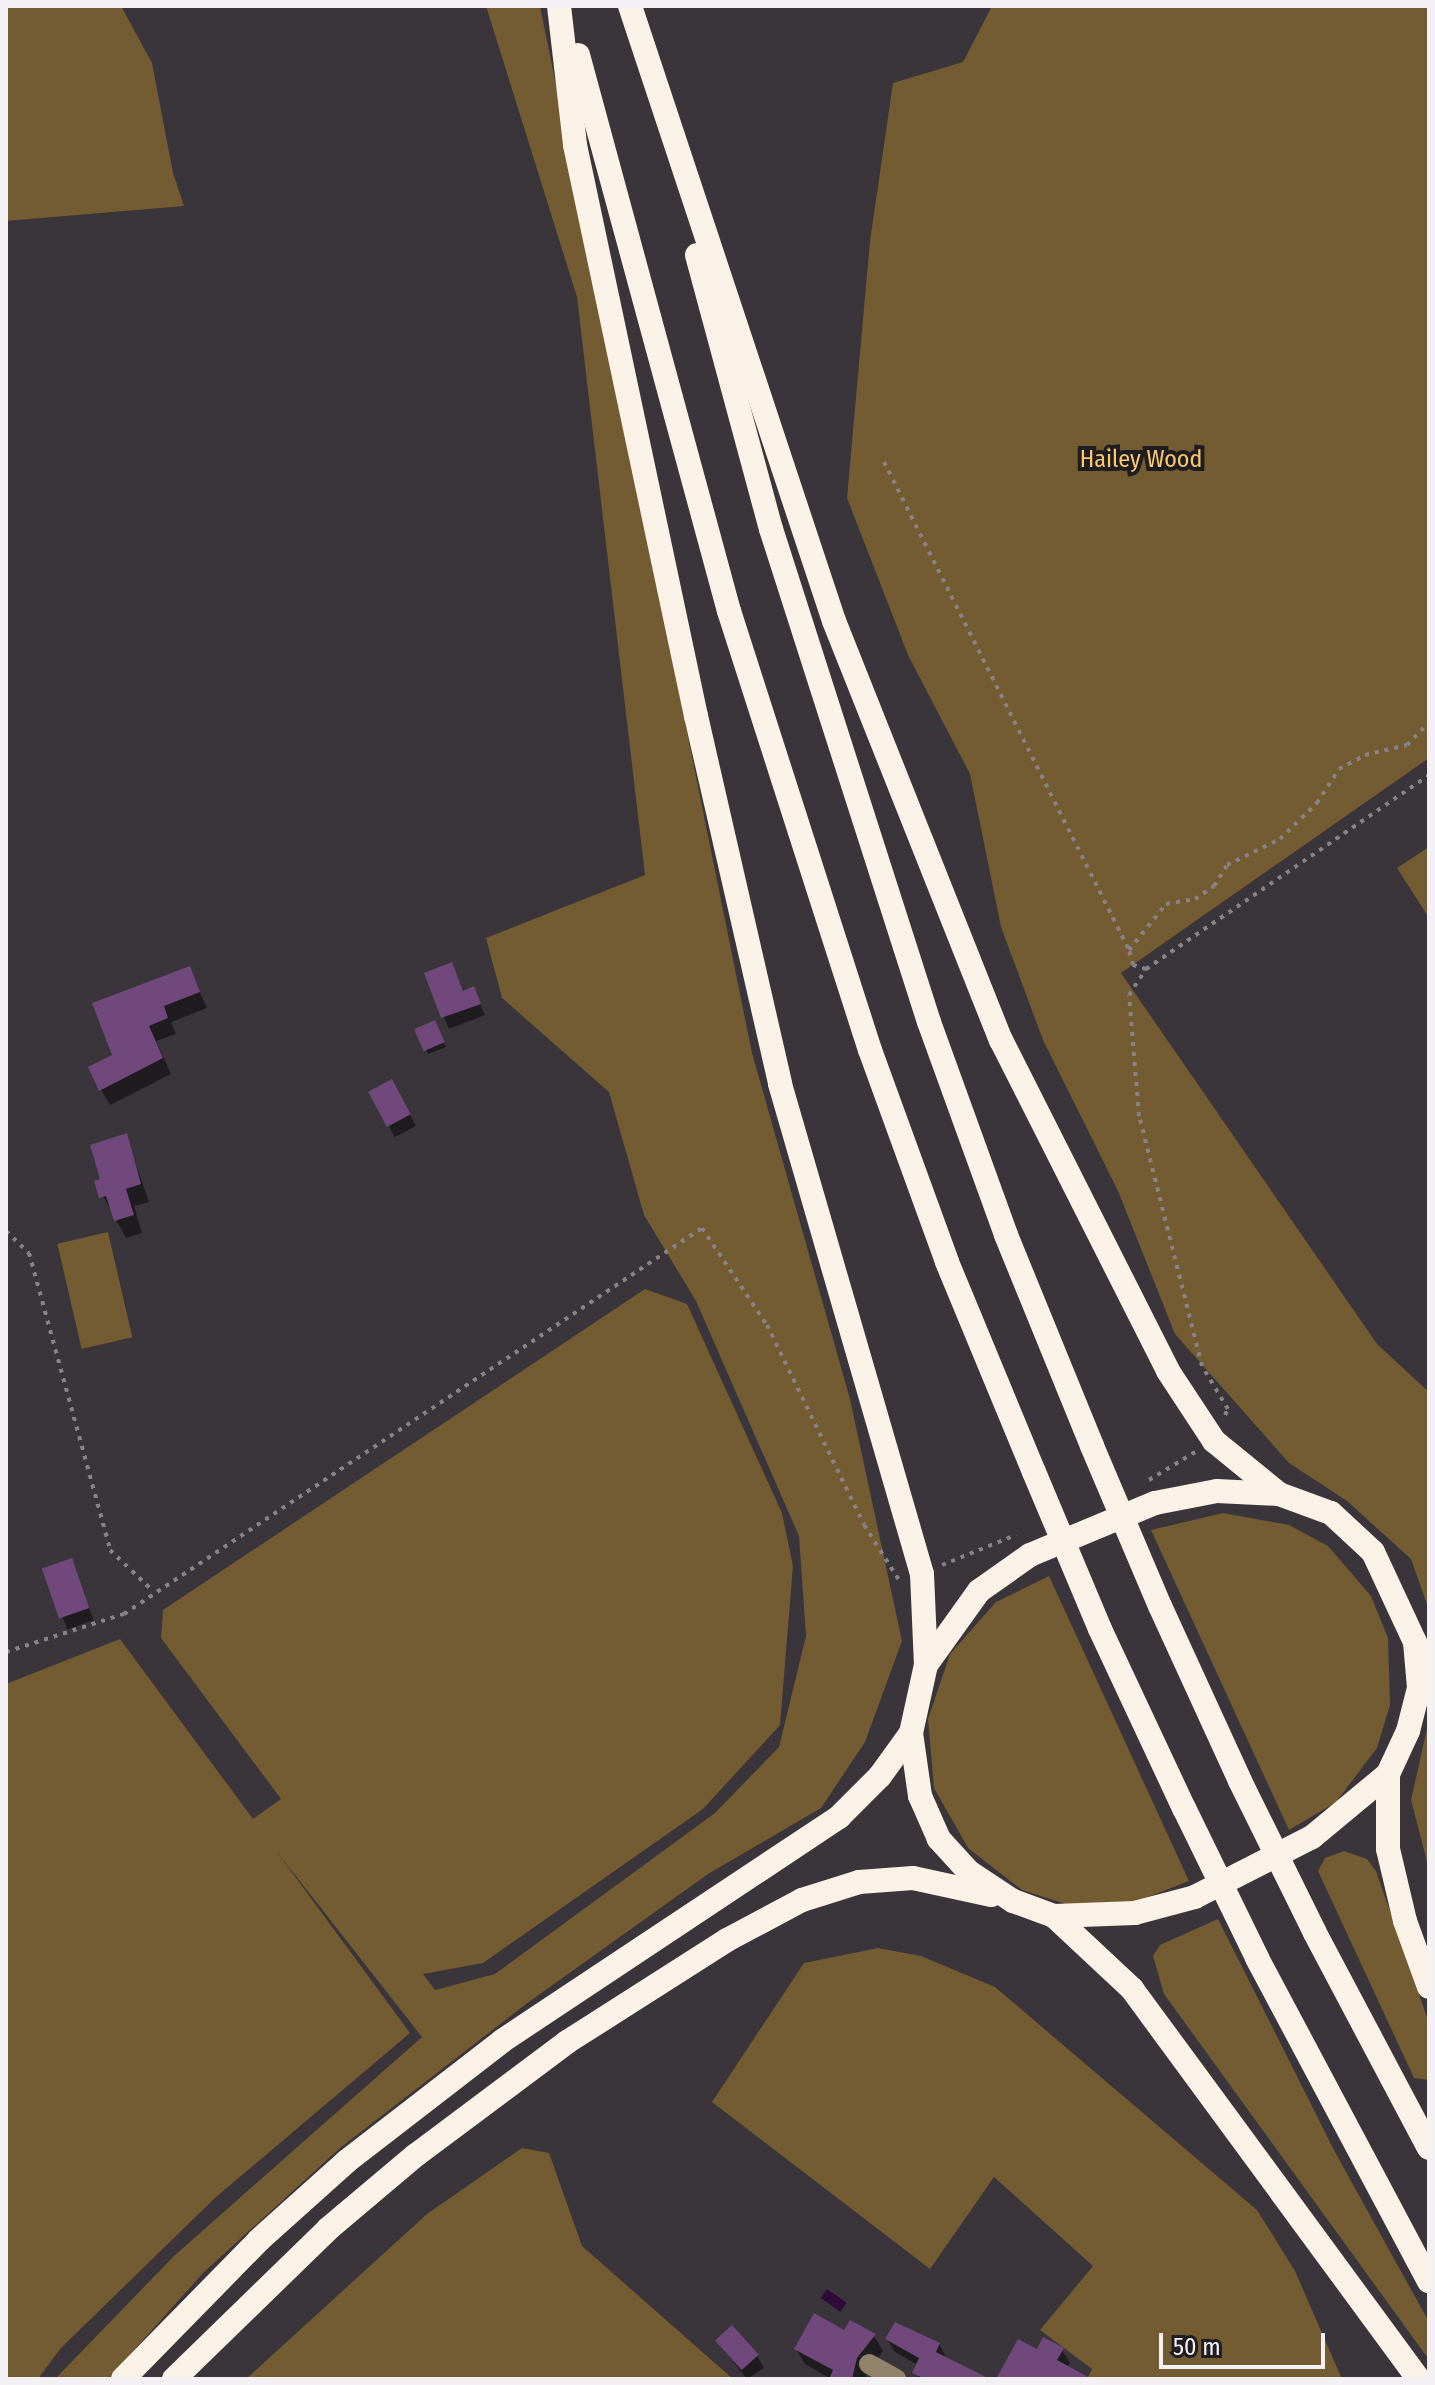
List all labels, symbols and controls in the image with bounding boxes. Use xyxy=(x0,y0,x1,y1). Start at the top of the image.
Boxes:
park label: Hailey Wood xyxy=(1080,446,1202,474)
scale bar xyxy=(1163,2317,1329,2367)
text: 50 m xyxy=(1173,2333,1221,2361)

